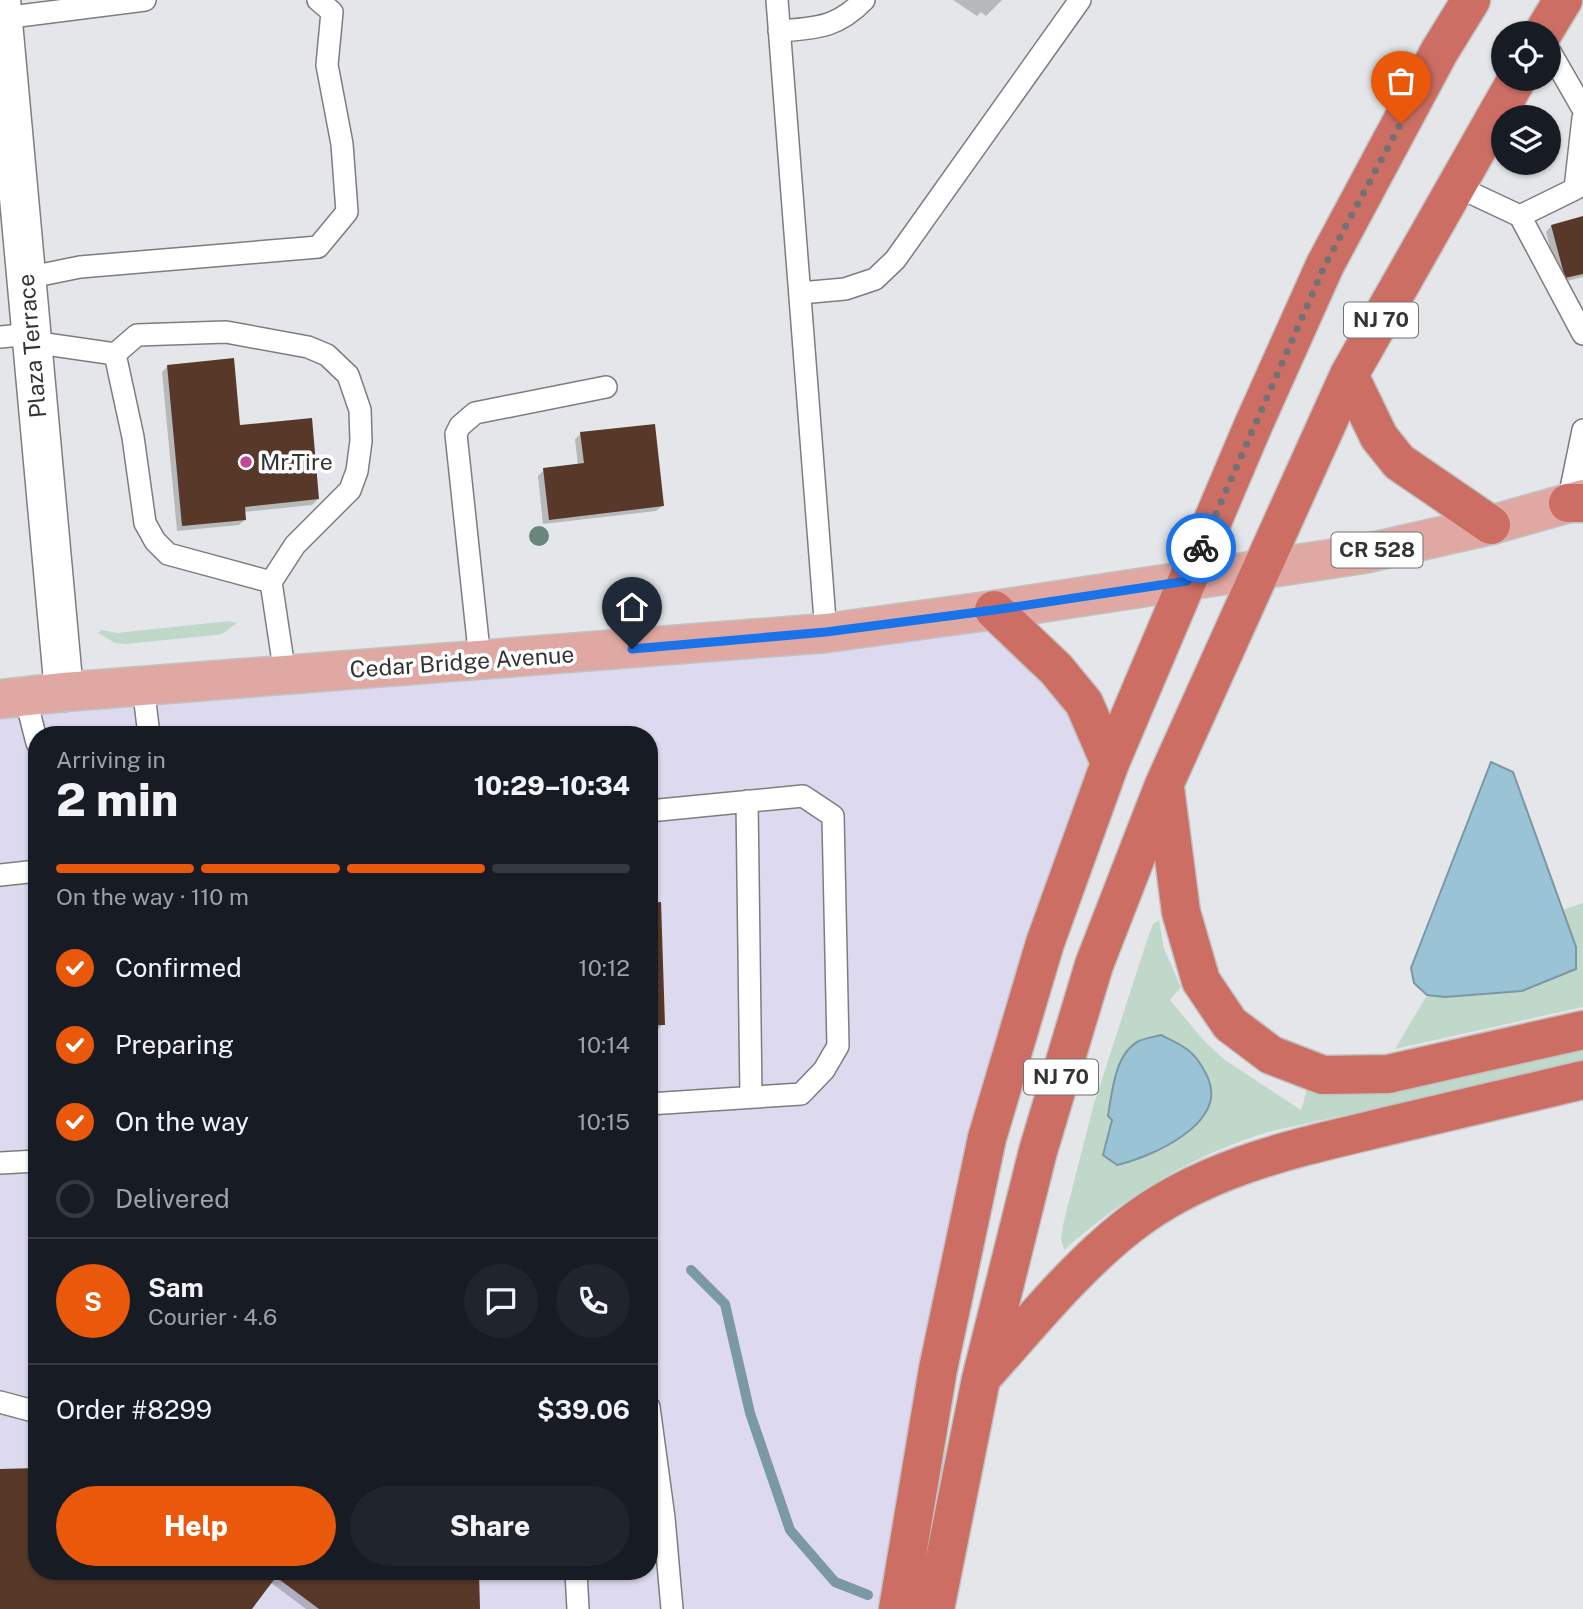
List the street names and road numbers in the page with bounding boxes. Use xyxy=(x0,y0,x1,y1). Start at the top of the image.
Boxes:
street label: Plaza Terrace xyxy=(12,273,51,419)
road number: NJ 70 xyxy=(1344,302,1418,338)
road number: CR 528 xyxy=(1332,532,1422,568)
street label: Cedar Bridge Avenue xyxy=(349,640,575,683)
road number: NJ 70 xyxy=(1024,1060,1098,1094)

